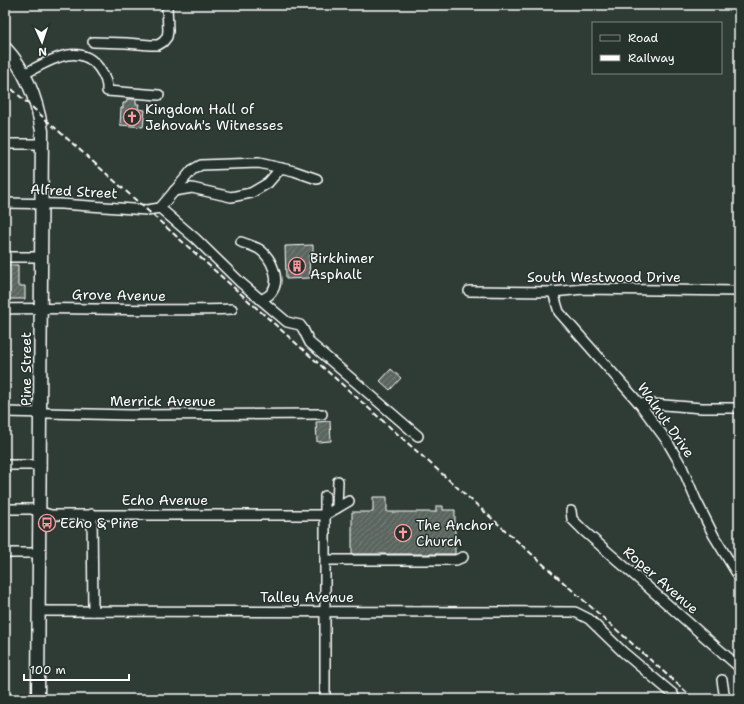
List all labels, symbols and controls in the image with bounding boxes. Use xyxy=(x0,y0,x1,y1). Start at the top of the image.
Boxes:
north arrow xyxy=(22,22,62,62)
legend xyxy=(592,22,722,74)
text: Road xyxy=(628,30,659,46)
text: N xyxy=(37,44,47,59)
text: Railway xyxy=(628,50,675,66)
place label: Kingdom Hall of Jehovah's Witnesses xyxy=(145,100,283,134)
church icon: Kingdom Hall of Jehovah's Witnesses xyxy=(122,107,142,127)
street label: Alfred Street xyxy=(30,180,118,202)
place label: Birkhimer Asphalt xyxy=(310,249,375,283)
building icon: Birkhimer Asphalt xyxy=(287,256,307,276)
street label: South Westwood Drive xyxy=(527,268,681,286)
street label: Grove Avenue xyxy=(72,285,166,305)
street label: Pine Street xyxy=(17,332,35,406)
street label: Walnut Drive xyxy=(634,379,698,461)
street label: Merrick Avenue xyxy=(110,392,216,410)
street label: Echo Avenue xyxy=(122,491,208,509)
bus stop icon: Echo & Pine xyxy=(37,513,57,533)
place label: Echo & Pine xyxy=(60,514,139,532)
place label: The Anchor Church xyxy=(416,516,495,550)
church icon: The Anchor Church xyxy=(393,523,413,543)
street label: Roper Avenue xyxy=(620,542,702,618)
street label: Talley Avenue xyxy=(260,588,354,606)
scale bar xyxy=(24,656,129,682)
text: 100 m xyxy=(30,662,66,678)

